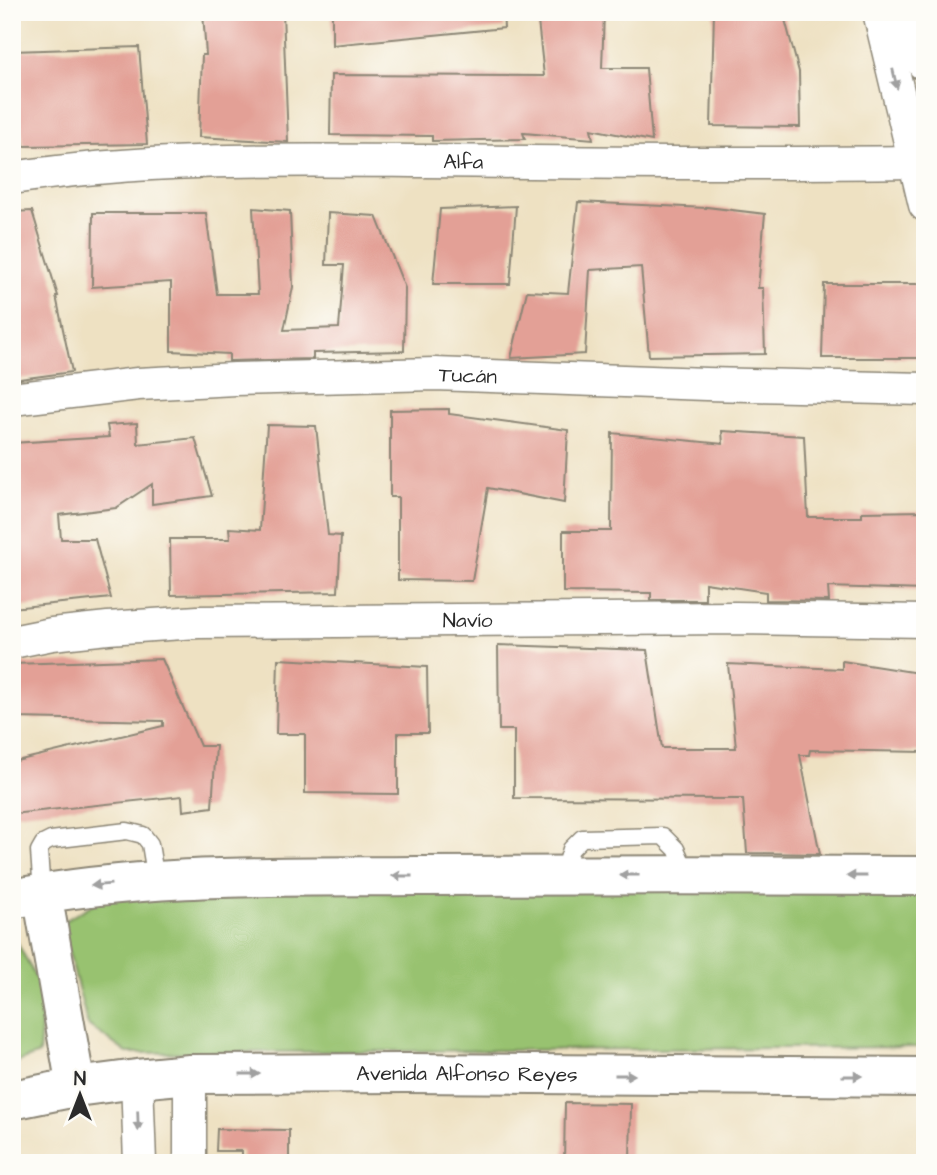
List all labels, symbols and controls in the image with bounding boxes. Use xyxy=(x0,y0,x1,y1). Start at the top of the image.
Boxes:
one-way arrow xyxy=(890,68,901,90)
street label: Alfa xyxy=(443,147,484,177)
street label: Tucán xyxy=(438,360,498,391)
street label: Navío xyxy=(443,606,493,635)
one-way arrow xyxy=(618,869,640,881)
one-way arrow xyxy=(390,870,412,882)
one-way arrow xyxy=(845,870,867,882)
one-way arrow xyxy=(90,880,112,891)
street label: Avenida Alfonso Reyes xyxy=(356,1059,578,1091)
north arrow xyxy=(46,1060,116,1130)
text: N xyxy=(74,1066,86,1093)
one-way arrow xyxy=(239,1068,261,1080)
one-way arrow xyxy=(614,1069,636,1081)
one-way arrow xyxy=(841,1071,863,1082)
one-way arrow xyxy=(133,1110,144,1132)

